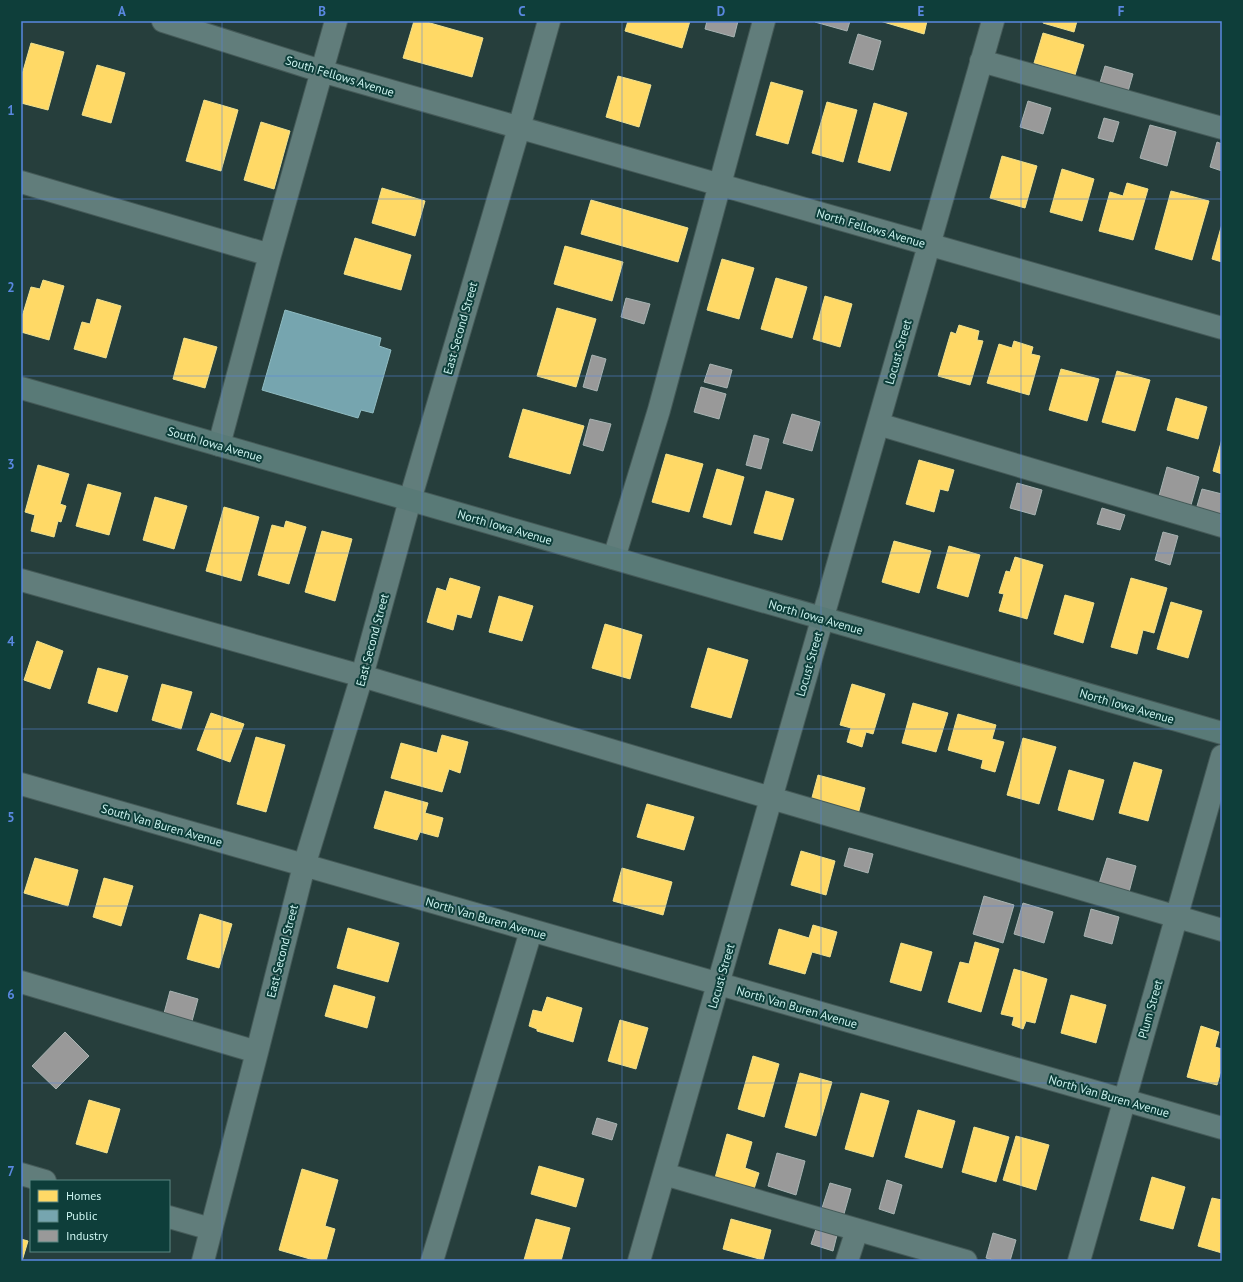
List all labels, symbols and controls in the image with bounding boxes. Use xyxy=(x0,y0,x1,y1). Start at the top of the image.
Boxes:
text: A xyxy=(118,3,126,20)
text: B xyxy=(318,3,326,20)
text: C xyxy=(518,3,526,20)
text: D xyxy=(717,3,725,20)
text: E xyxy=(918,3,925,20)
text: F xyxy=(1118,3,1125,20)
street label: South Fellows Avenue xyxy=(284,52,396,100)
text: 1 xyxy=(7,102,15,119)
street label: North Fellows Avenue xyxy=(815,205,927,251)
text: 2 xyxy=(7,279,15,296)
street label: East Second Street xyxy=(440,280,480,376)
street label: Locust Street xyxy=(882,318,914,386)
street label: South Iowa Avenue xyxy=(166,423,264,465)
text: 3 xyxy=(7,456,15,473)
street label: North Iowa Avenue xyxy=(456,506,554,548)
street label: East Second Street xyxy=(352,592,392,688)
street label: North Iowa Avenue xyxy=(767,596,865,638)
street label: Locust Street xyxy=(793,630,825,698)
text: 4 xyxy=(7,633,15,650)
street label: North Iowa Avenue xyxy=(1078,685,1176,727)
street label: South Van Buren Avenue xyxy=(100,801,224,849)
text: 5 xyxy=(7,809,15,826)
street label: North Van Buren Avenue xyxy=(424,894,548,942)
street label: East Second Street xyxy=(263,903,301,999)
street label: Locust Street xyxy=(705,942,737,1010)
street label: Plum Street xyxy=(1134,978,1166,1040)
street label: North Van Buren Avenue xyxy=(735,983,859,1031)
text: 6 xyxy=(7,986,15,1003)
street label: North Van Buren Avenue xyxy=(1047,1072,1171,1120)
text: 7 xyxy=(7,1163,15,1180)
legend xyxy=(30,1180,170,1252)
text: Homes xyxy=(66,1188,101,1203)
text: Public xyxy=(66,1208,98,1223)
text: Industry xyxy=(66,1228,108,1243)

